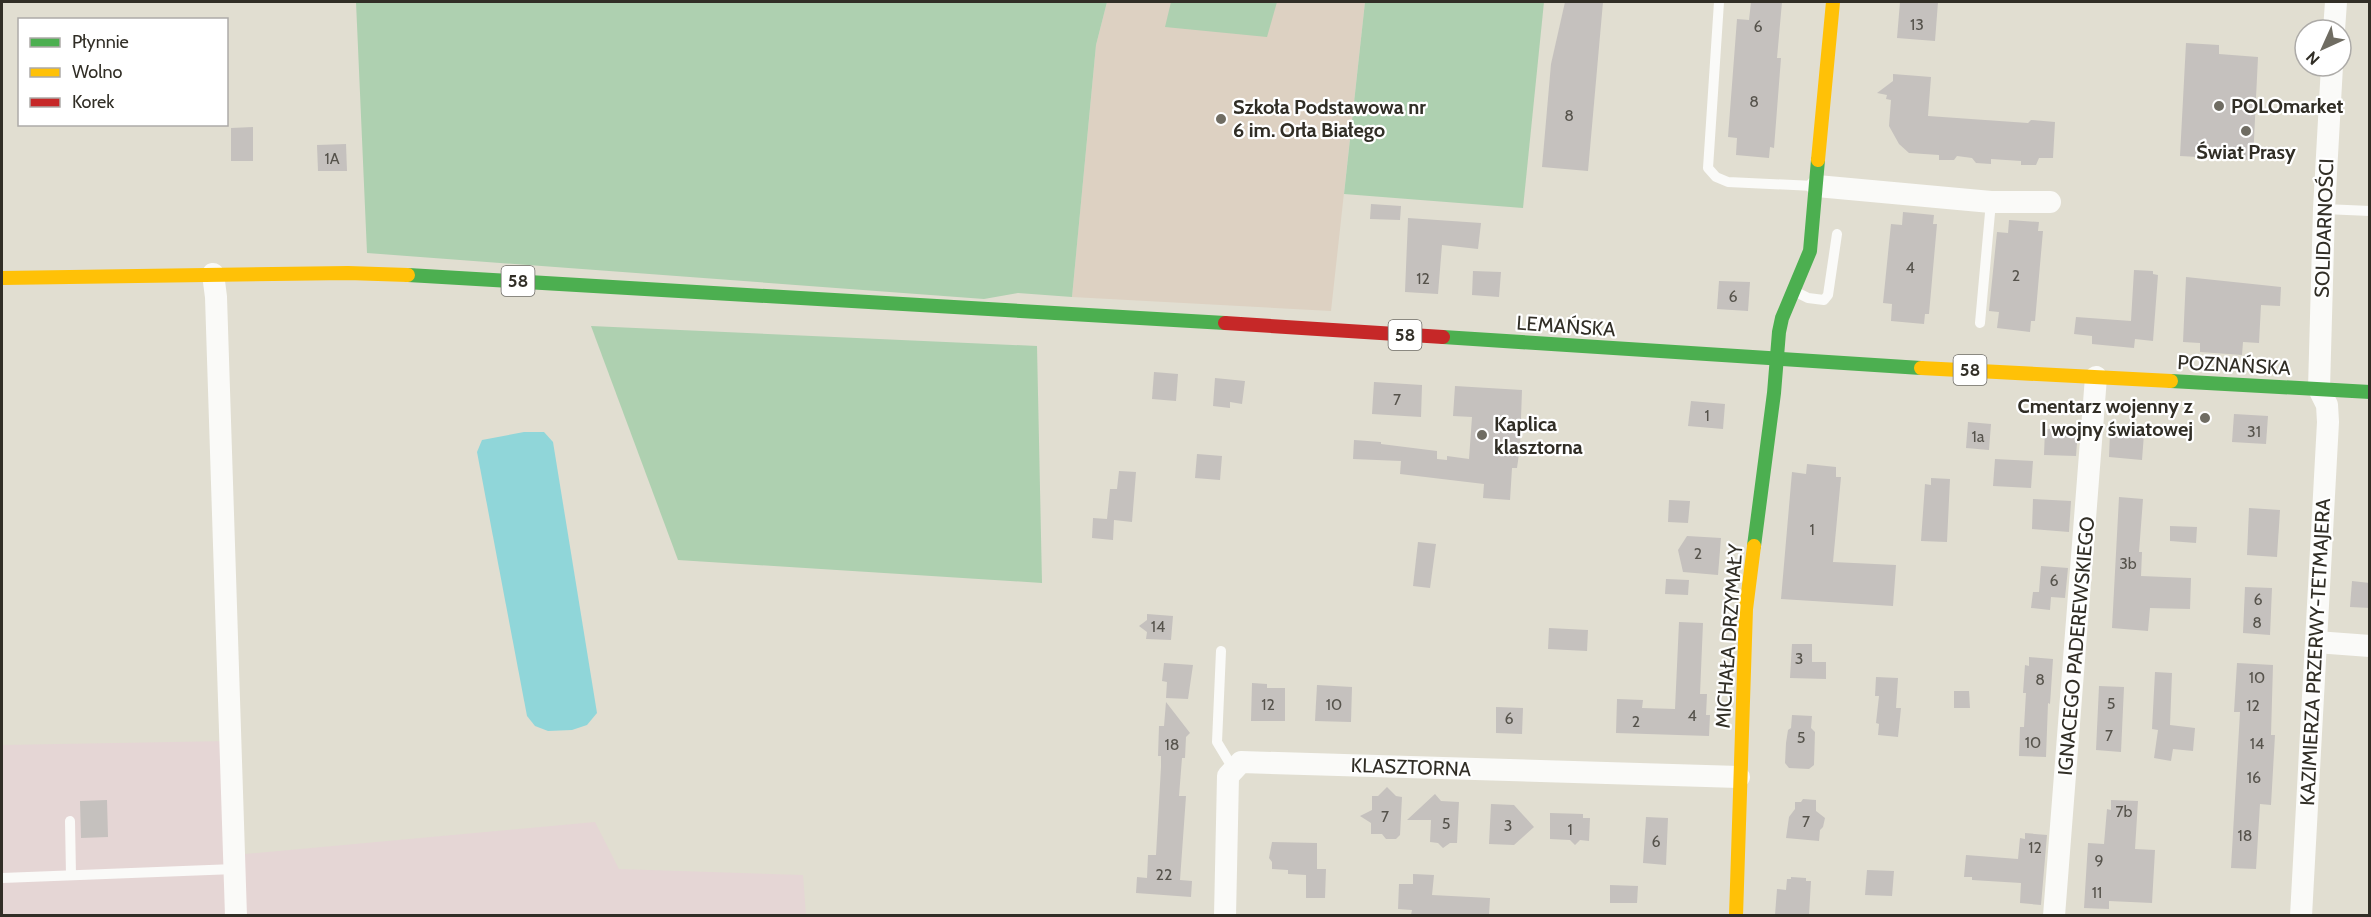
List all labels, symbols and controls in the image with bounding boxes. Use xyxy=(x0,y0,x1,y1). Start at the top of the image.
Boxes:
house number: 13 xyxy=(1910,15,1924,34)
house number: 6 xyxy=(1753,17,1763,36)
legend xyxy=(18,18,228,126)
north arrow xyxy=(2293,18,2353,78)
text: Płynnie xyxy=(72,31,129,53)
text: N xyxy=(2302,48,2323,69)
text: Wolno xyxy=(72,61,123,83)
text: Korek xyxy=(72,91,115,113)
house number: 8 xyxy=(1749,92,1759,111)
place label: POLOmarket xyxy=(2231,94,2343,118)
place label: Szkoła Podstawowa nr 6 im. Orła Białego xyxy=(1233,95,1426,142)
marker: POLOmarket xyxy=(2212,99,2226,113)
house number: 8 xyxy=(1564,106,1574,125)
marker: Szkoła Podstawowa nr 6 im. Orła Białego xyxy=(1214,112,1228,126)
marker: Świat Prasy xyxy=(2239,124,2253,138)
place label: Świat Prasy xyxy=(2196,140,2296,164)
house number: 1A xyxy=(324,149,340,168)
street label: SOLIDARNOŚCI xyxy=(2310,158,2338,298)
house number: 4 xyxy=(1905,258,1915,277)
road number: 58 xyxy=(502,266,534,296)
house number: 2 xyxy=(2012,266,2020,285)
house number: 12 xyxy=(1416,269,1430,288)
house number: 6 xyxy=(1728,287,1738,306)
street label: LEMAŃSKA xyxy=(1516,311,1617,341)
road number: 58 xyxy=(1388,320,1422,350)
street label: POZNAŃSKA xyxy=(2177,350,2292,380)
road number: 58 xyxy=(1954,355,1986,385)
house number: 7 xyxy=(1393,390,1401,409)
place label: Cmentarz wojenny z I wojny światowej xyxy=(2018,394,2194,441)
house number: 1 xyxy=(1704,406,1710,425)
marker: Cmentarz wojenny z I wojny światowej xyxy=(2198,411,2212,425)
place label: Kaplica klasztorna xyxy=(1494,412,1583,459)
house number: 31 xyxy=(2247,422,2261,441)
house number: 1a xyxy=(1972,427,1985,446)
marker: Kaplica klasztorna xyxy=(1475,428,1489,442)
street label: KAZIMIERZA PRZERWY-TETMAJERA xyxy=(2295,497,2335,806)
street label: IGNACEGO PADEREWSKIEGO xyxy=(2053,516,2099,776)
house number: 1 xyxy=(1809,520,1815,539)
street label: MICHAŁA DRZYMAŁY xyxy=(1711,542,1747,729)
house number: 2 xyxy=(1694,544,1702,563)
house number: 3b xyxy=(2119,554,2137,573)
house number: 6 xyxy=(2049,571,2059,590)
house number: 6 xyxy=(2253,590,2263,609)
house number: 8 xyxy=(2252,613,2262,632)
house number: 14 xyxy=(1151,617,1165,636)
house number: 3 xyxy=(1795,649,1803,668)
house number: 10 xyxy=(2249,668,2265,687)
house number: 8 xyxy=(2035,670,2045,689)
house number: 5 xyxy=(2107,694,2115,713)
house number: 12 xyxy=(1261,695,1275,714)
house number: 10 xyxy=(1326,695,1342,714)
house number: 12 xyxy=(2246,696,2260,715)
house number: 4 xyxy=(1687,706,1697,725)
house number: 6 xyxy=(1504,709,1514,728)
house number: 2 xyxy=(1632,712,1640,731)
house number: 7 xyxy=(2105,726,2113,745)
house number: 5 xyxy=(1797,728,1805,747)
house number: 10 xyxy=(2025,733,2041,752)
house number: 14 xyxy=(2250,734,2264,753)
house number: 18 xyxy=(1165,735,1179,754)
street label: KLASZTORNA xyxy=(1350,753,1472,781)
house number: 16 xyxy=(2247,768,2261,787)
house number: 7b xyxy=(2116,802,2133,821)
house number: 7 xyxy=(1381,807,1389,826)
house number: 7 xyxy=(1802,812,1810,831)
house number: 5 xyxy=(1442,814,1450,833)
house number: 3 xyxy=(1504,816,1512,835)
house number: 1 xyxy=(1567,820,1573,839)
house number: 18 xyxy=(2238,826,2252,845)
house number: 6 xyxy=(1651,832,1661,851)
house number: 12 xyxy=(2028,838,2042,857)
house number: 9 xyxy=(2094,851,2104,870)
house number: 22 xyxy=(1156,865,1172,884)
house number: 11 xyxy=(2092,883,2102,902)

